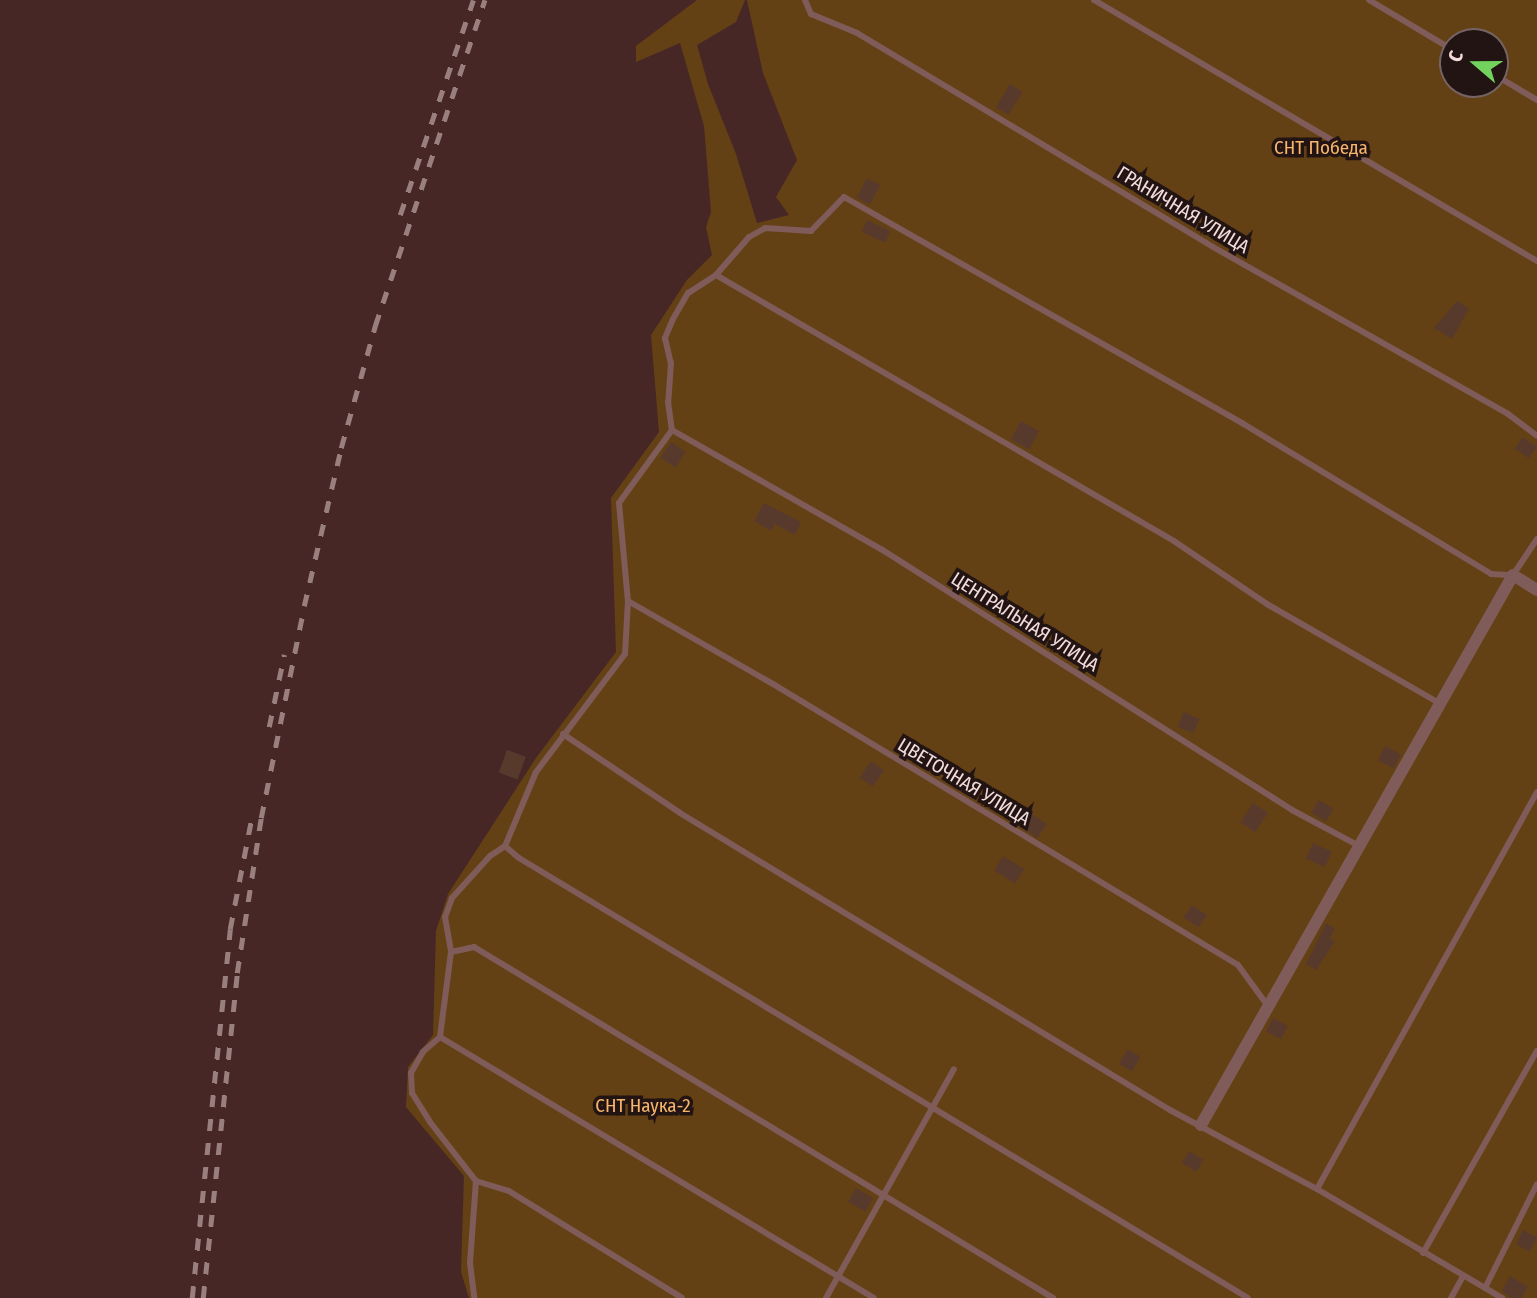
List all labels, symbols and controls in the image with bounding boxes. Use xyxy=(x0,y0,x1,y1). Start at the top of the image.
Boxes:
north arrow xyxy=(1439,28,1509,98)
text: С xyxy=(1443,48,1468,65)
park label: СНТ Победа xyxy=(1274,137,1368,159)
street label: ГРАНИЧНАЯ УЛИЦА xyxy=(1113,162,1253,258)
street label: ЦЕНТРАЛЬНАЯ УЛИЦА xyxy=(947,567,1103,677)
street label: ЦВЕТОЧНАЯ УЛИЦА xyxy=(894,733,1034,831)
park label: СНТ Наука-2 xyxy=(595,1095,691,1117)

